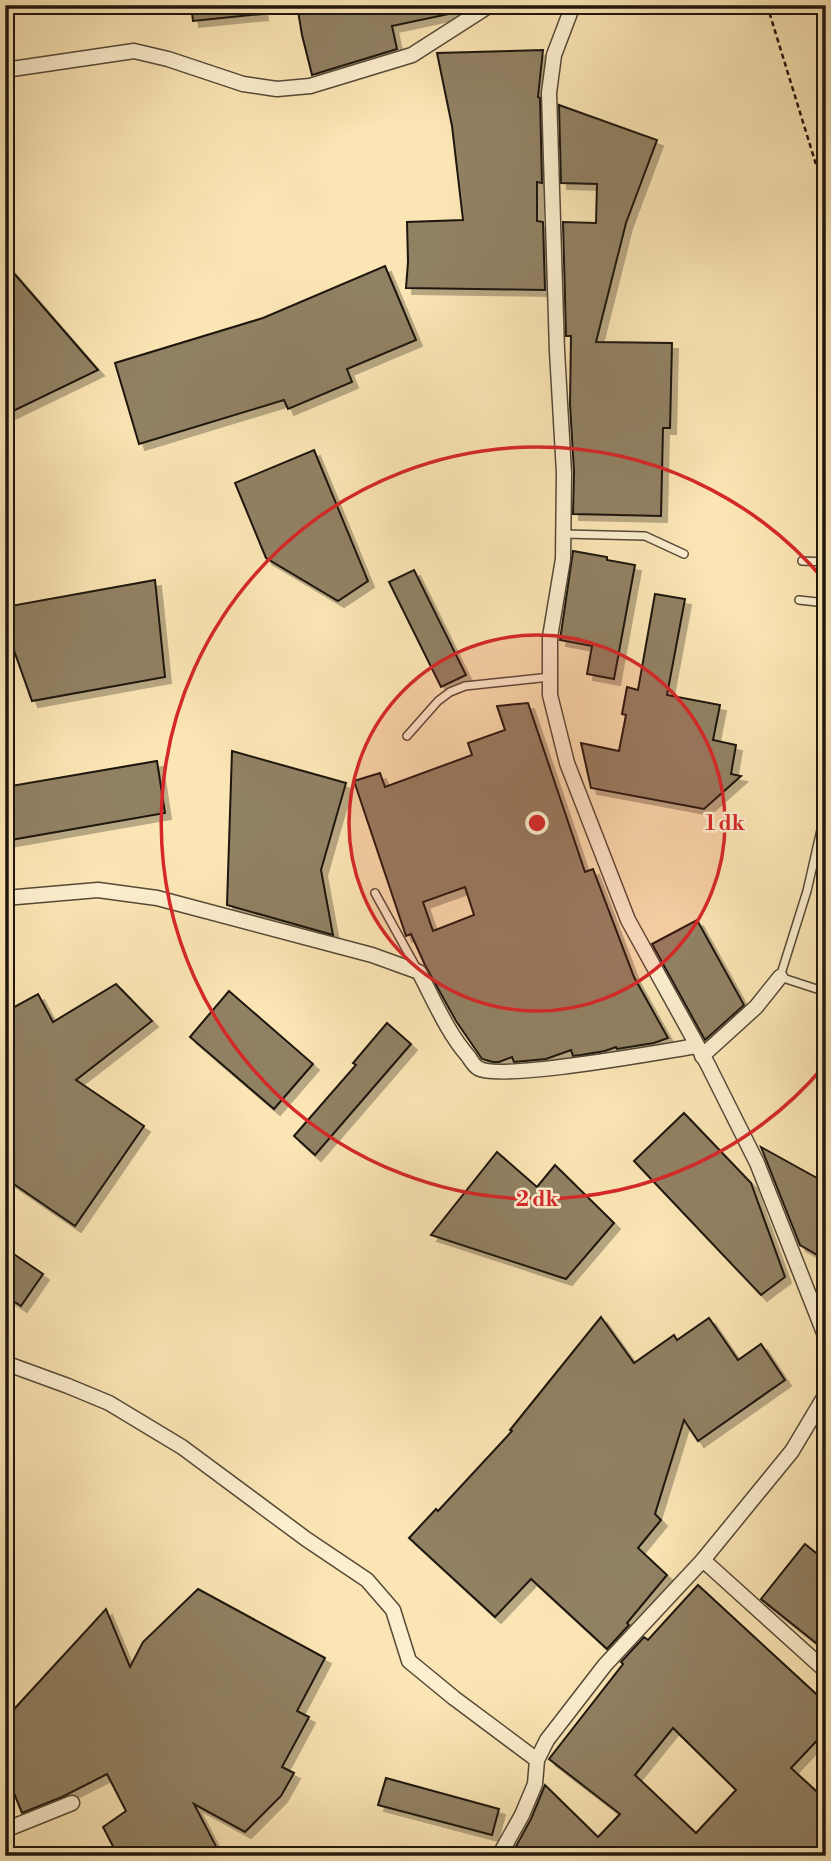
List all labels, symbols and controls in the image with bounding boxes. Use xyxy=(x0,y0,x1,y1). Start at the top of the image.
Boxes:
centre of rings xyxy=(525,811,549,835)
text: 1 dk xyxy=(705,811,746,837)
text: 2 dk xyxy=(516,1187,559,1213)

